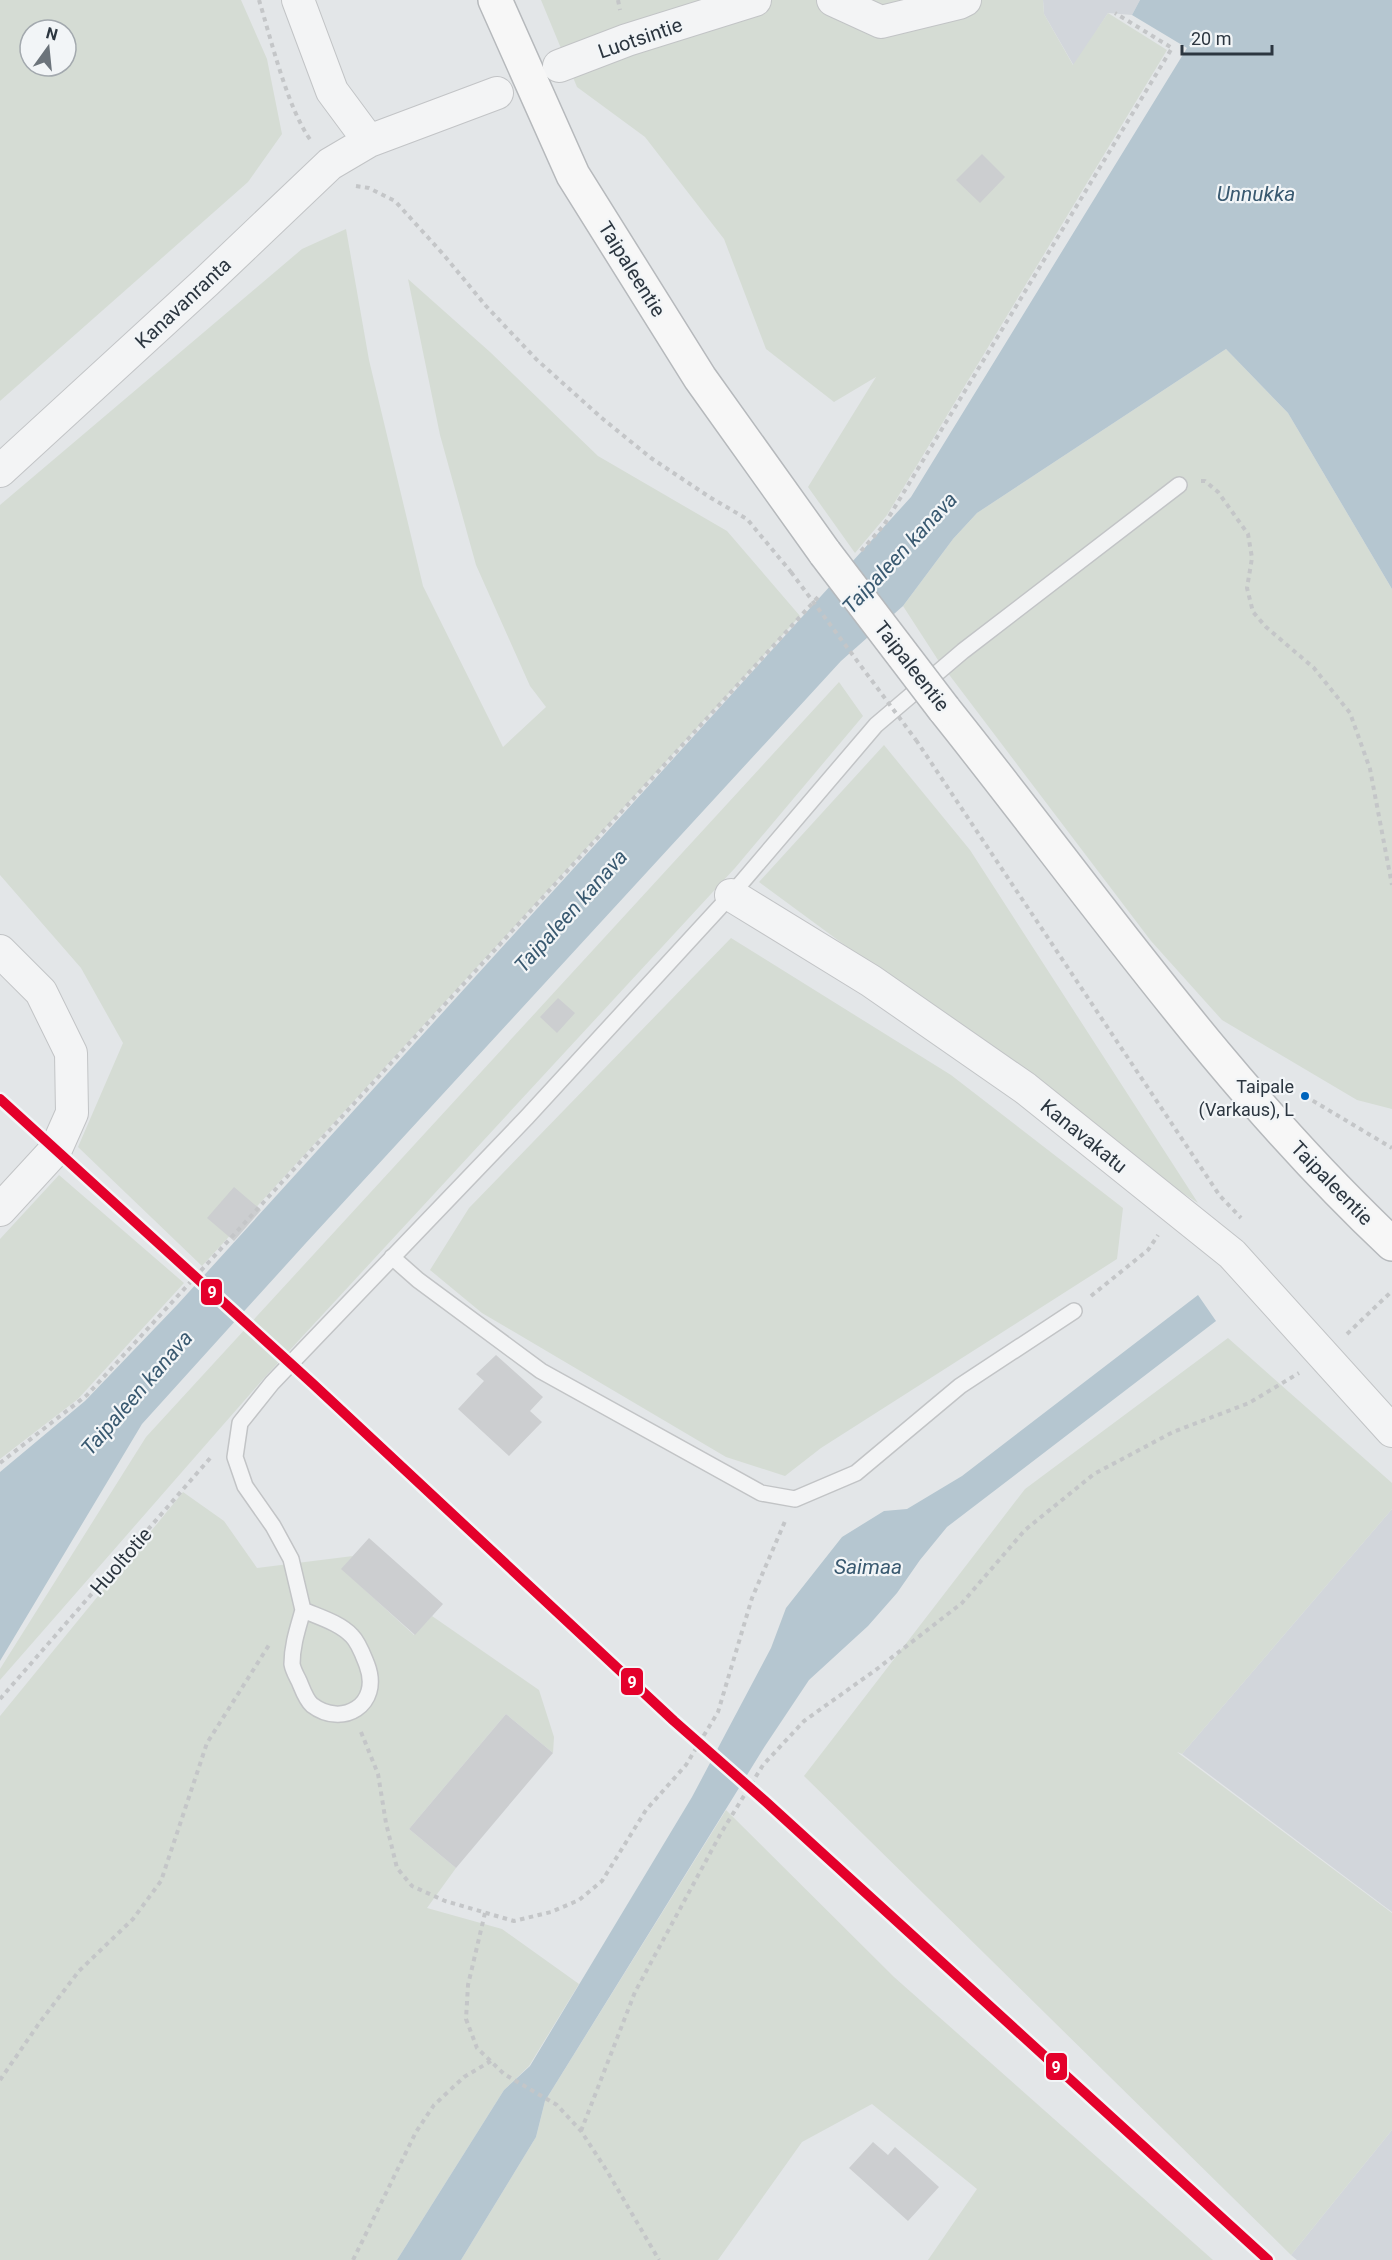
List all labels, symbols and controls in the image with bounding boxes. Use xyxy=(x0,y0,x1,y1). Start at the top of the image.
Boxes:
street label: Luotsintie xyxy=(595,12,685,64)
north arrow xyxy=(18,18,78,78)
scale bar xyxy=(1182,18,1272,56)
text: N xyxy=(44,23,60,45)
text: 20 m xyxy=(1191,28,1231,49)
water label: Unnukka xyxy=(1217,182,1295,206)
street label: Taipaleentie xyxy=(593,217,671,321)
street label: Kanavanranta xyxy=(130,252,236,354)
water label: Taipaleen kanava xyxy=(838,487,962,619)
street label: Taipaleentie xyxy=(869,616,955,716)
water label: Taipaleen kanava xyxy=(510,845,632,977)
place label: Taipale (Varkaus), L xyxy=(1199,1076,1294,1121)
marker: Taipale (Varkaus), L xyxy=(1299,1090,1311,1102)
street label: Kanavakatu xyxy=(1036,1094,1132,1178)
street label: Taipaleentie xyxy=(1286,1136,1378,1230)
line badge: 9 xyxy=(200,1278,223,1306)
text: 9 xyxy=(207,1283,217,1302)
water label: Taipaleen kanava xyxy=(76,1326,198,1460)
street label: Huoltotie xyxy=(85,1522,157,1600)
water label: Saimaa xyxy=(834,1555,902,1579)
line badge: 9 xyxy=(620,1667,644,1696)
text: 9 xyxy=(627,1673,637,1692)
line badge: 9 xyxy=(1045,2052,1068,2081)
text: 9 xyxy=(1051,2058,1061,2077)

